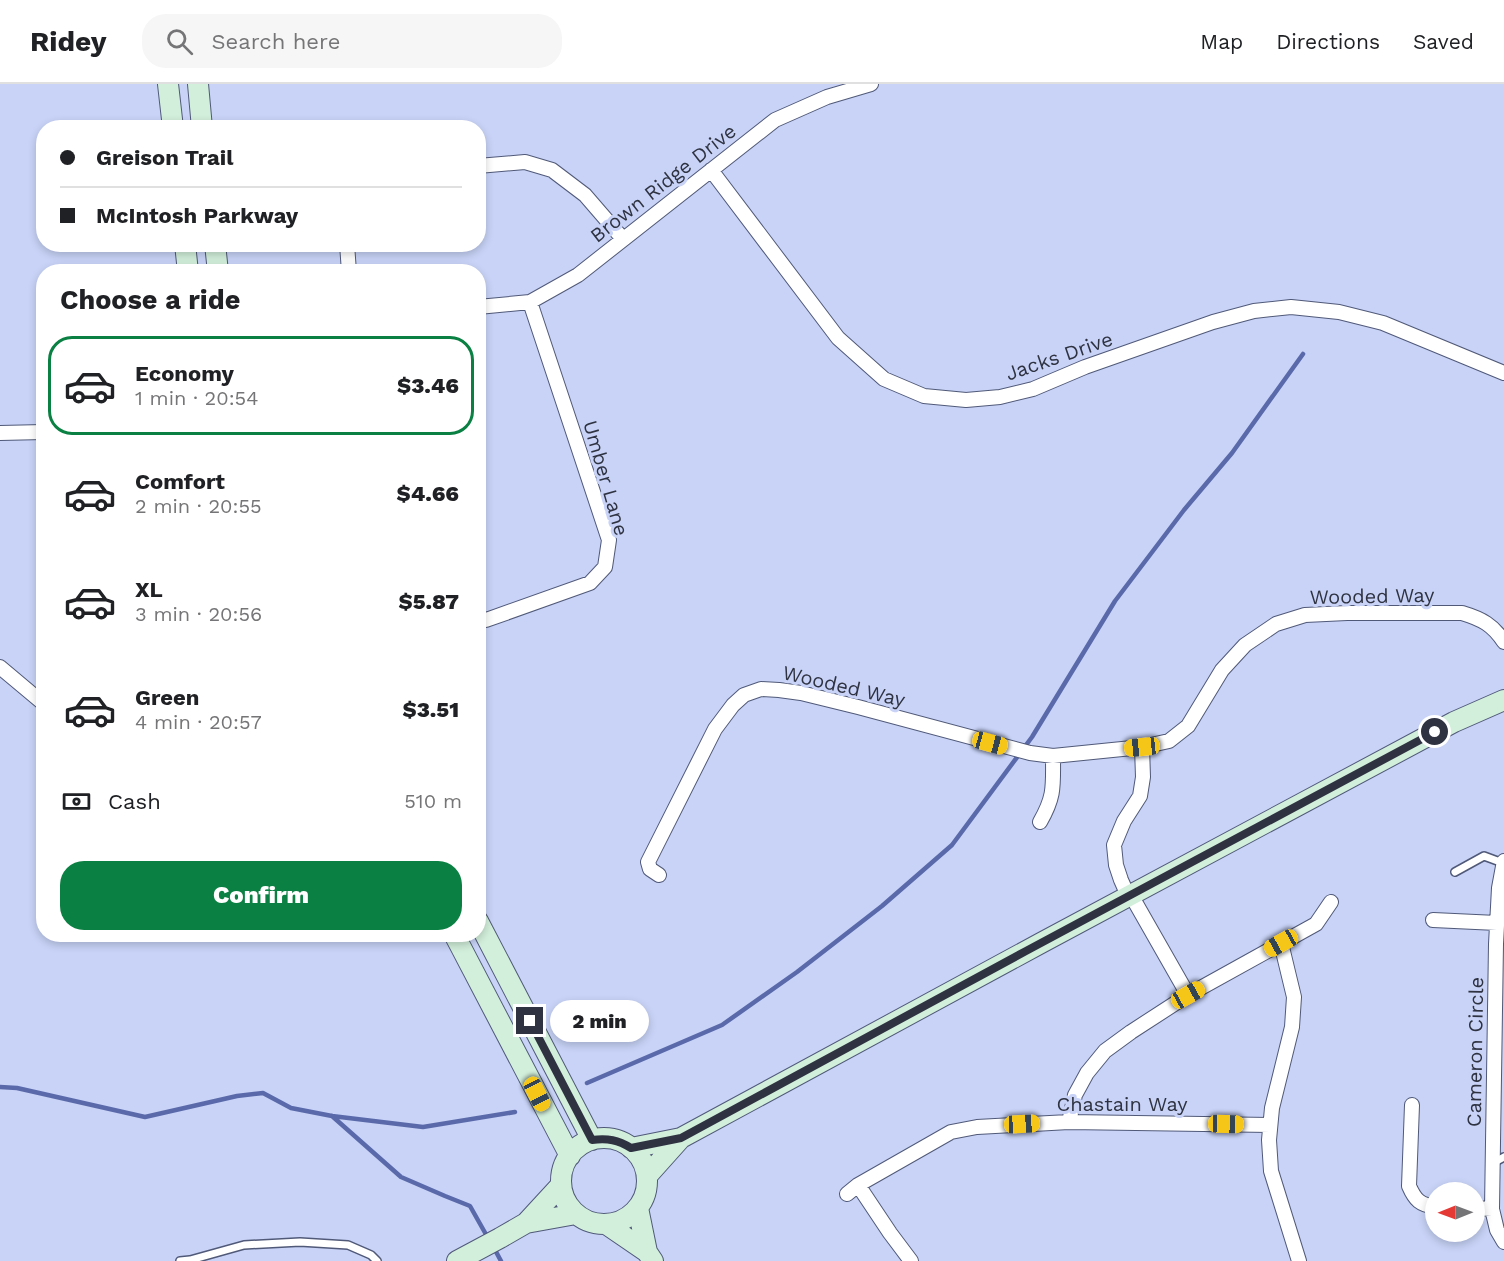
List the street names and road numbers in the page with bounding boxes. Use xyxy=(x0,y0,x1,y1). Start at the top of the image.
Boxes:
street label: Brown Ridge Drive xyxy=(585,119,741,247)
street label: Jacks Drive xyxy=(1002,326,1116,386)
street label: Umber Lane xyxy=(578,418,634,538)
street label: Wooded Way xyxy=(1309,583,1435,609)
street label: Wooded Way xyxy=(780,660,908,712)
street label: Cameron Circle xyxy=(1462,977,1488,1127)
street label: Chastain Way xyxy=(1056,1092,1188,1116)

